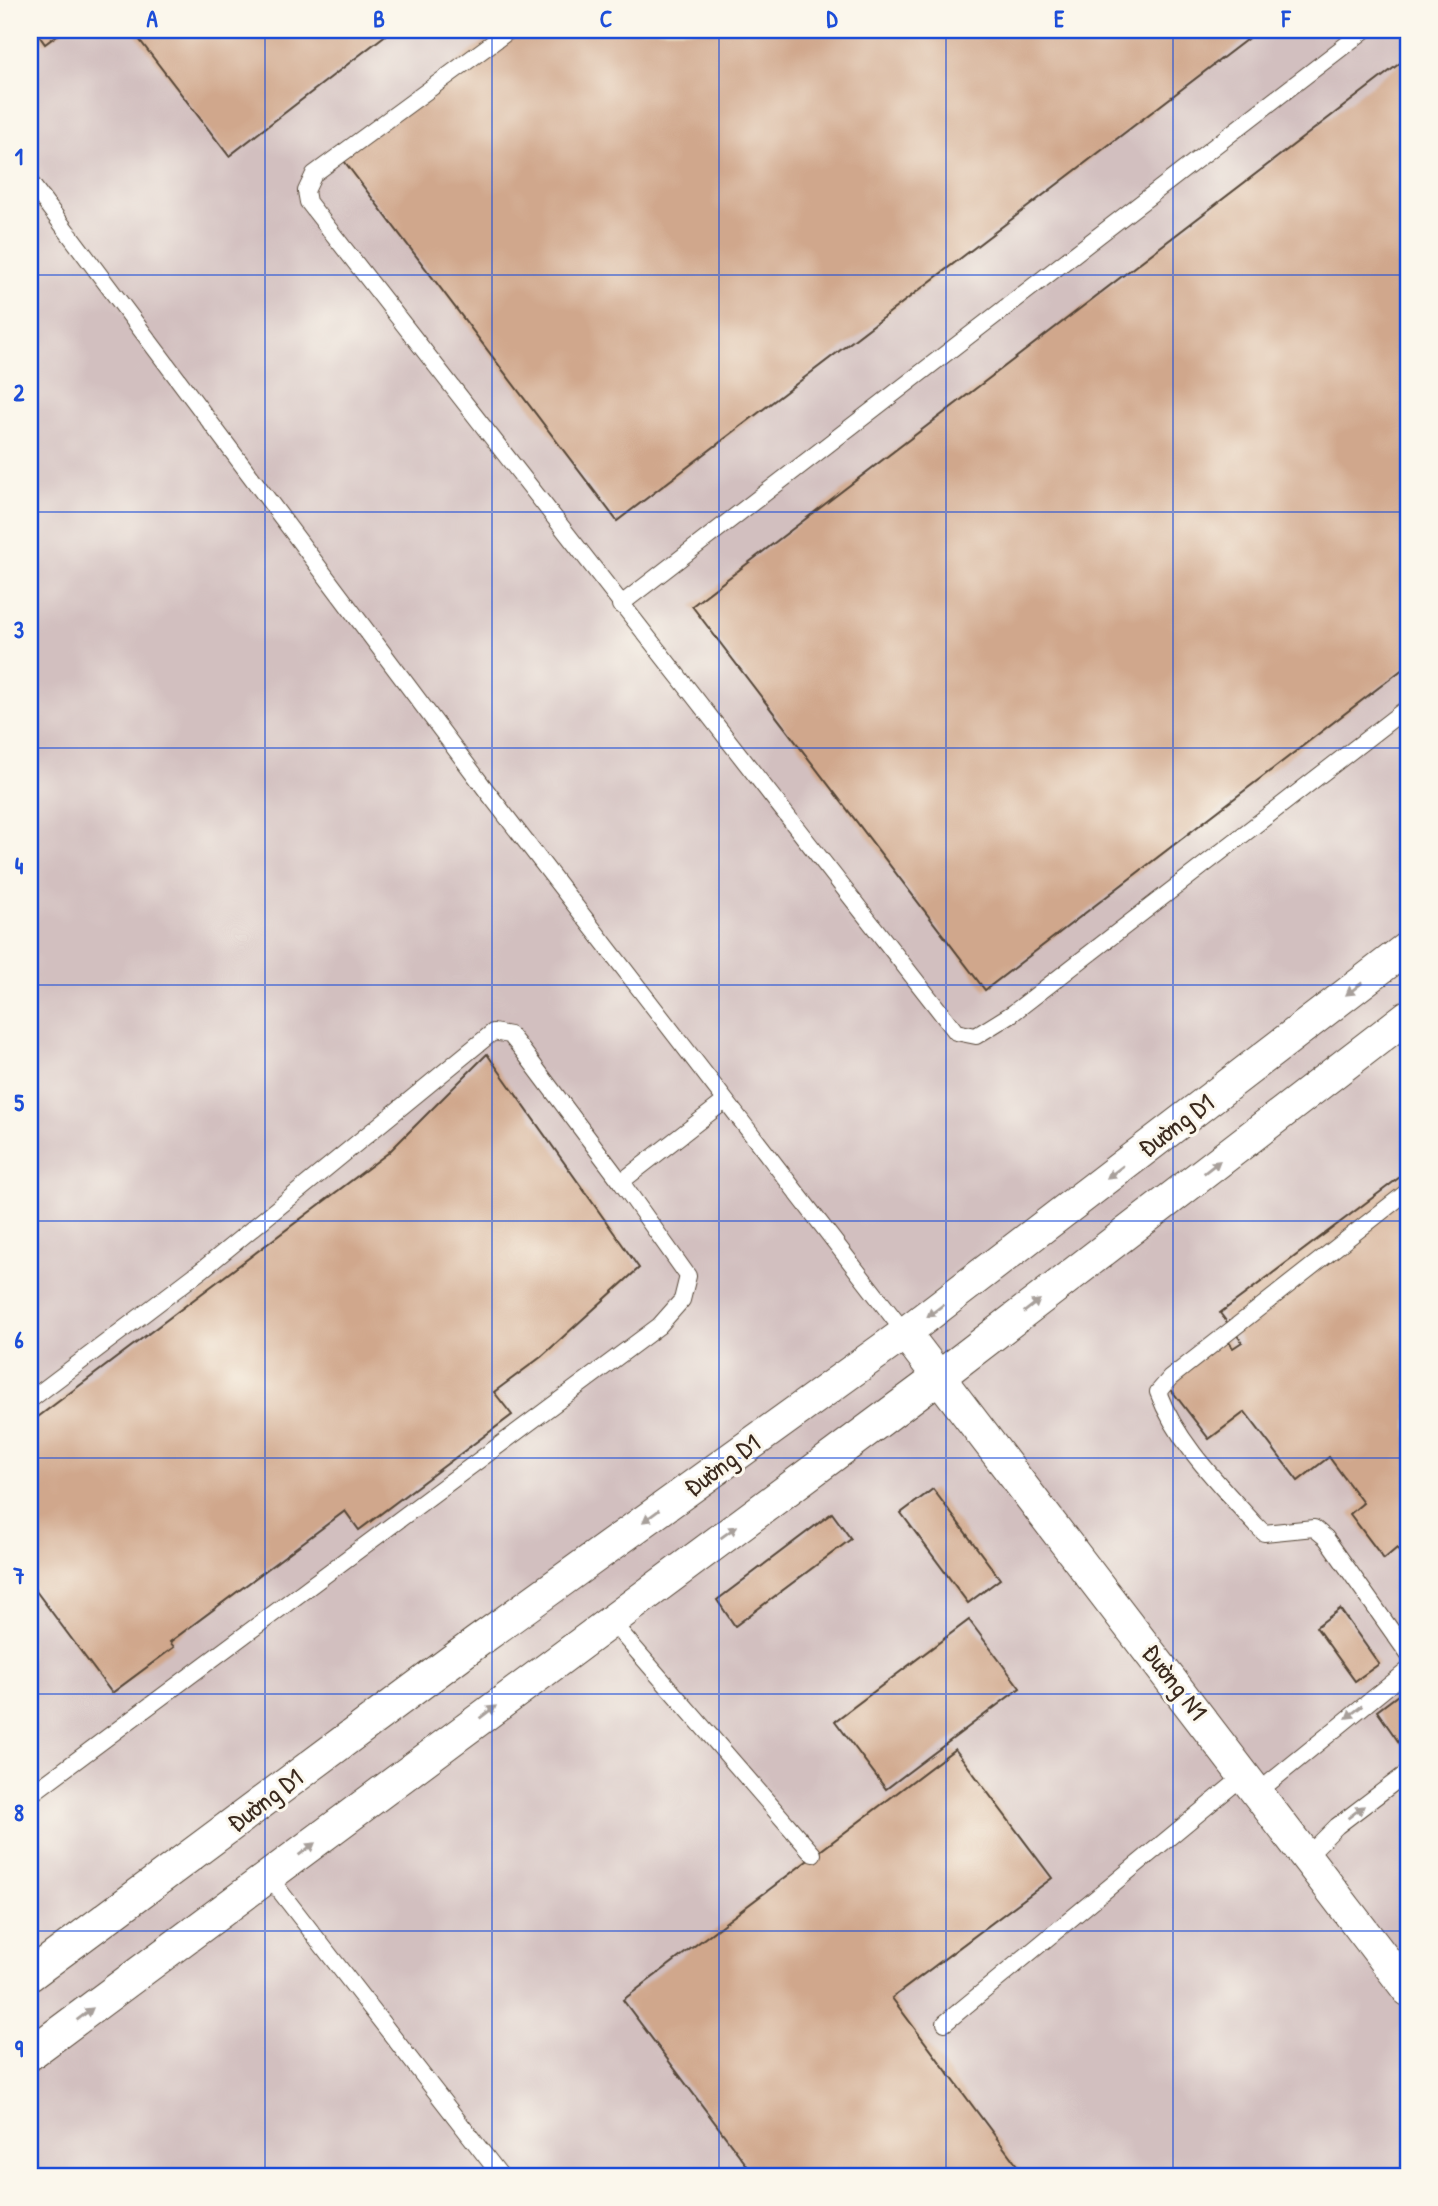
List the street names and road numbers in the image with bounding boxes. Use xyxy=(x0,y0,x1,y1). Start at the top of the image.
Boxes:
street label: Đường D1 xyxy=(1131,1085,1221,1165)
street label: Đường D1 xyxy=(677,1425,767,1504)
street label: Đường N1 xyxy=(1135,1636,1216,1727)
street label: Đường D1 xyxy=(220,1760,310,1840)

